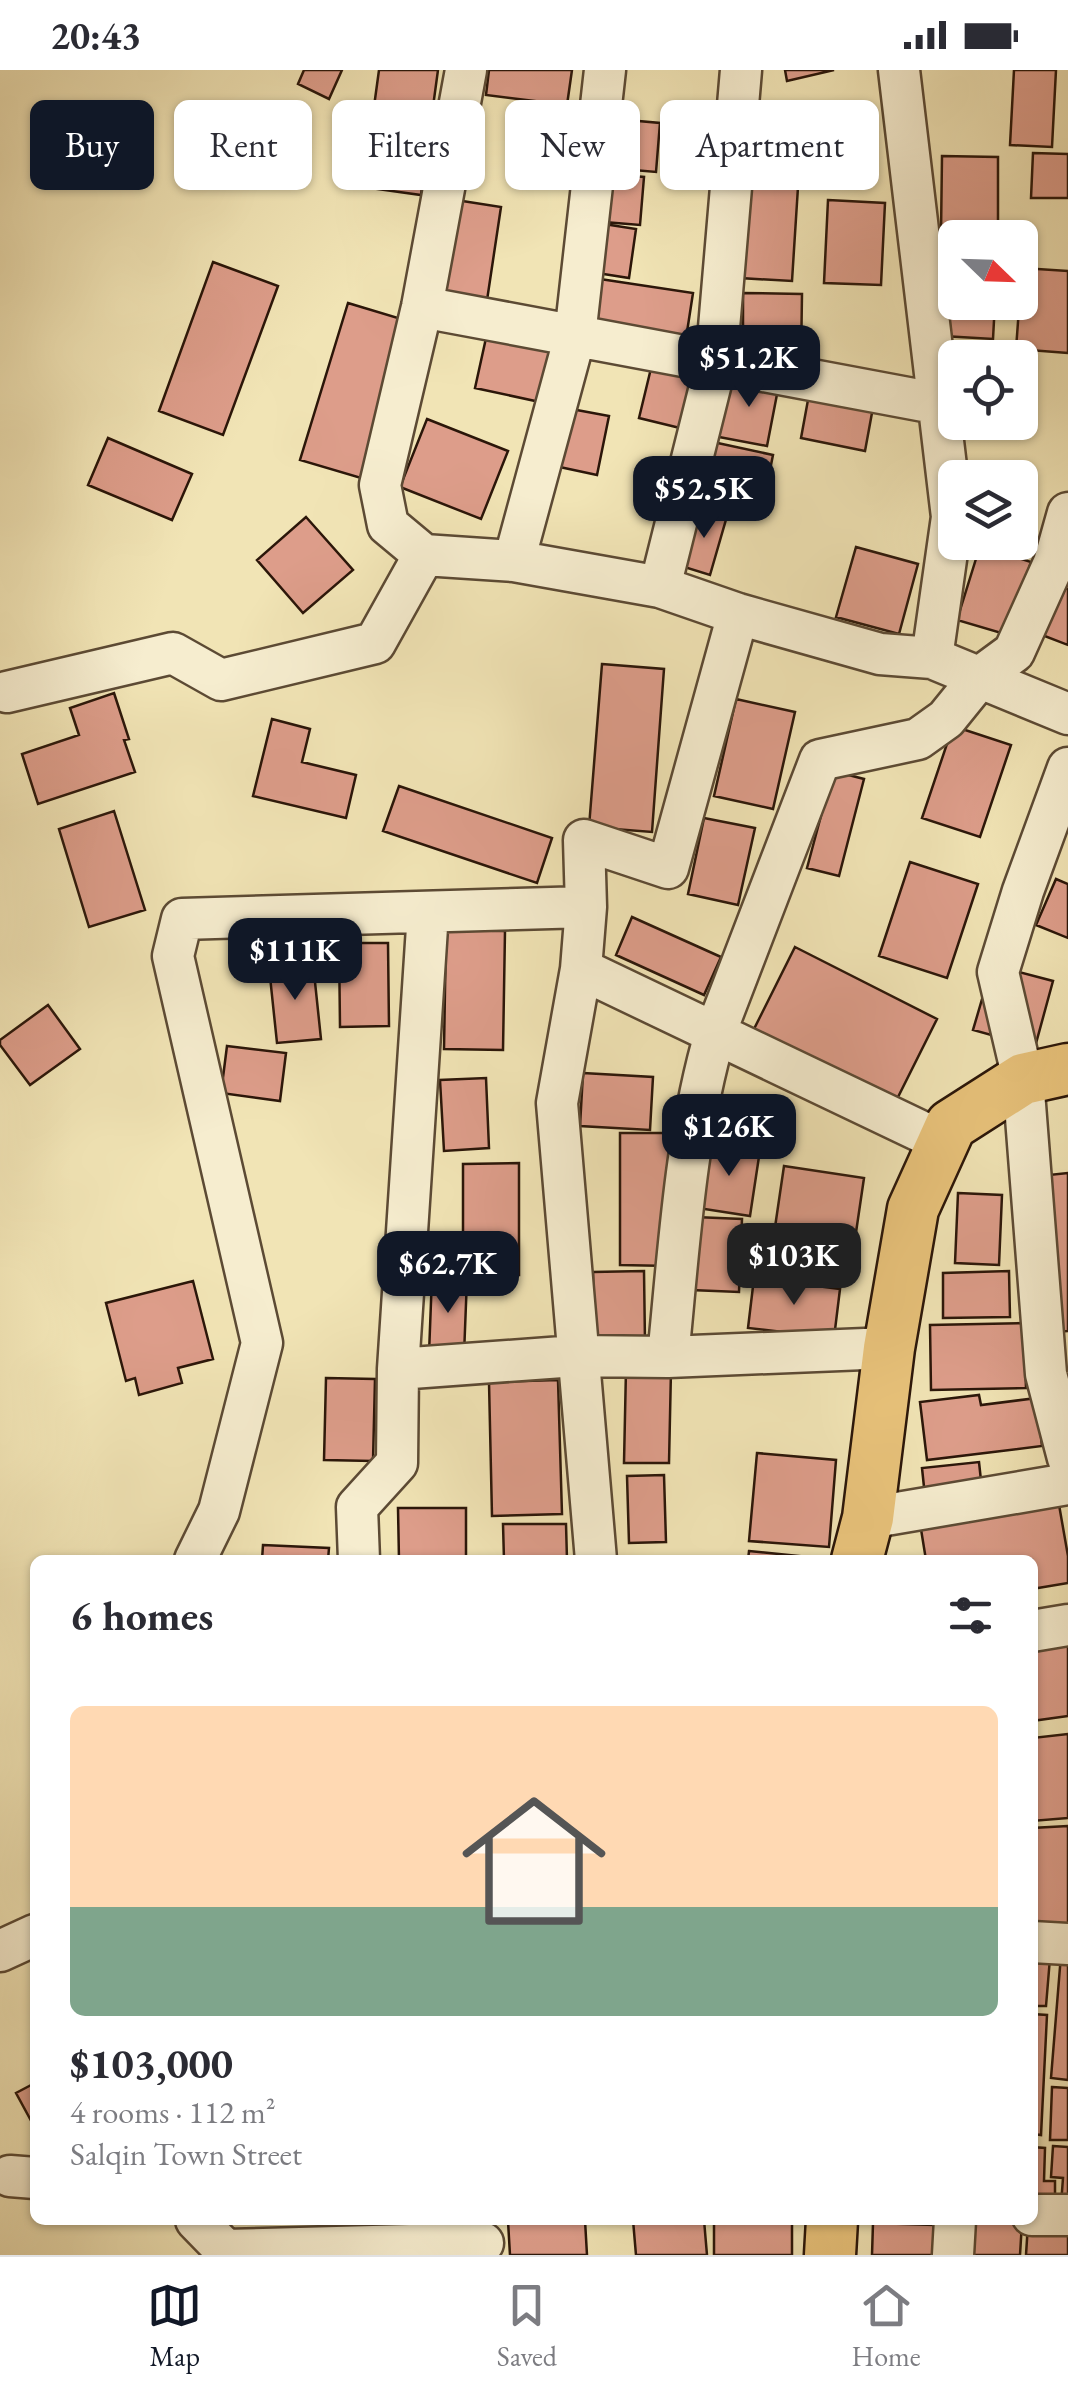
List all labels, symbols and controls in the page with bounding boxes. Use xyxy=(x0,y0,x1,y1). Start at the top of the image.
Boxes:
text: 20:43 xyxy=(50,11,141,60)
chip: Buy xyxy=(30,100,154,190)
chip: Rent xyxy=(174,100,312,190)
chip: Filters xyxy=(332,100,485,190)
chip: New xyxy=(505,100,640,190)
chip: Apartment xyxy=(660,100,879,190)
north arrow xyxy=(938,220,1038,320)
map controls xyxy=(938,220,1038,560)
pin: $51.2K xyxy=(668,325,830,410)
text: $51.2K xyxy=(700,336,798,378)
button: locate xyxy=(938,340,1038,440)
pin: $52.5K xyxy=(623,456,785,541)
button: layers xyxy=(938,460,1038,560)
text: $52.5K xyxy=(655,467,753,509)
pin: $111K xyxy=(225,918,365,1003)
text: $111K xyxy=(250,929,340,971)
pin: $126K xyxy=(659,1094,799,1179)
text: $126K xyxy=(684,1105,774,1147)
pin: $103K xyxy=(724,1223,864,1308)
pin: $62.7K xyxy=(367,1231,529,1316)
text: $103K xyxy=(749,1234,839,1276)
text: $62.7K xyxy=(399,1242,497,1284)
text: 6 homes xyxy=(70,1588,213,1643)
icon: filters xyxy=(943,1588,998,1643)
icon: home xyxy=(444,1771,624,1951)
text: $103,000 xyxy=(70,2036,233,2091)
text: 4 rooms · 112 m² xyxy=(70,2091,276,2133)
text: Salqin Town Street xyxy=(70,2133,302,2175)
tab: Map xyxy=(147,2278,202,2374)
tab: Saved xyxy=(497,2278,557,2374)
tab: Home xyxy=(851,2278,921,2374)

